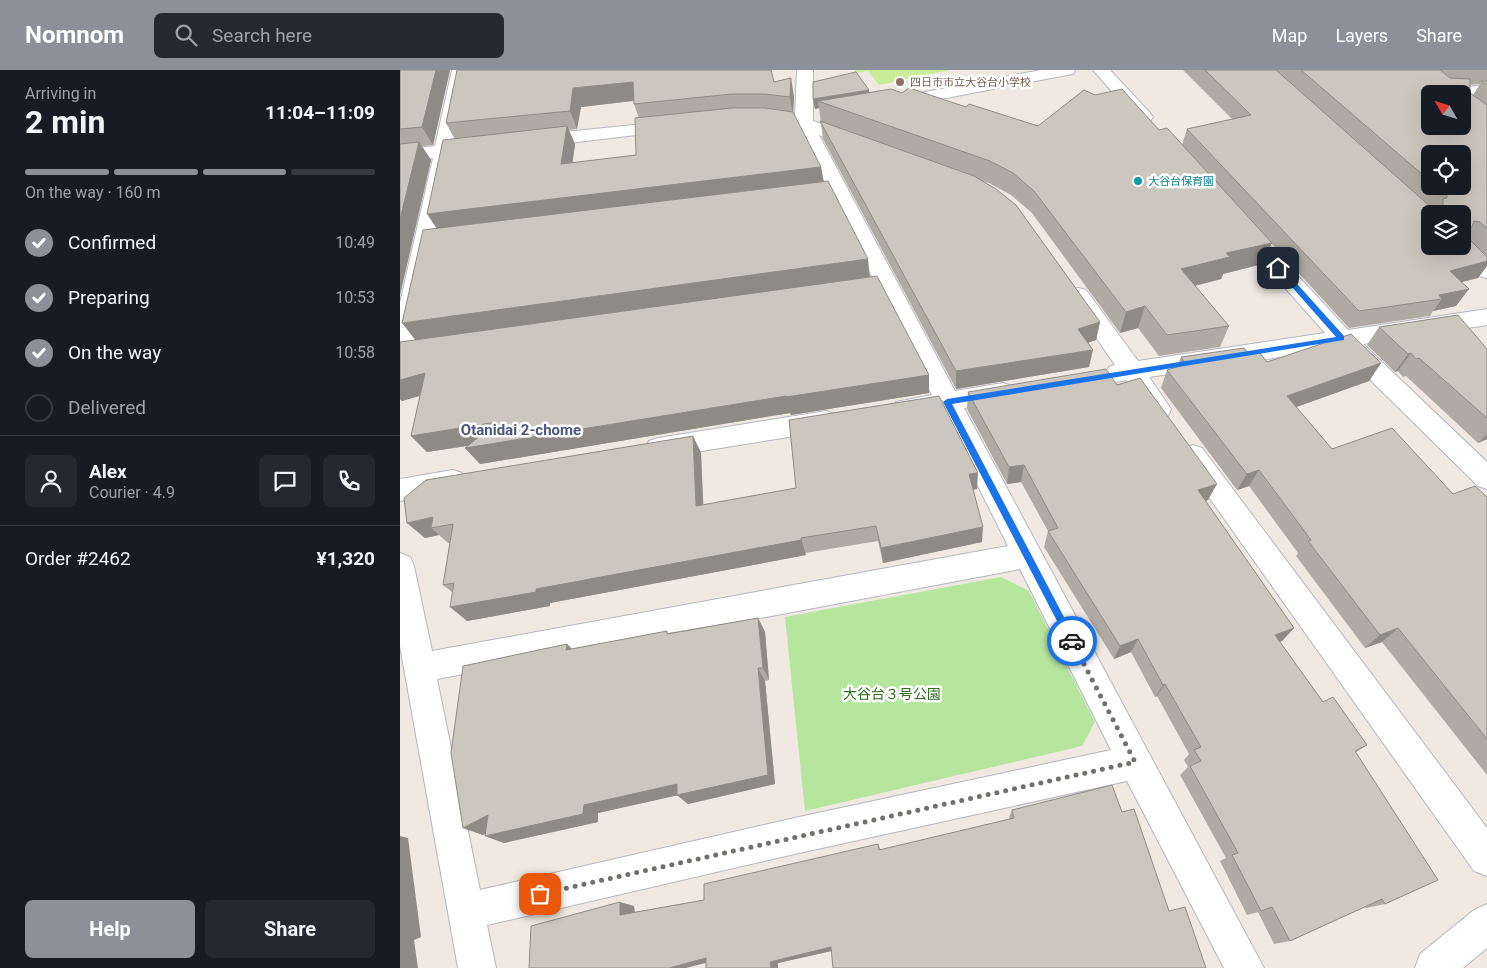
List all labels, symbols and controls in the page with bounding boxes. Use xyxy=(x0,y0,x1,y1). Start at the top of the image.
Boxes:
search box xyxy=(154,13,504,58)
text: Nomnom xyxy=(25,21,124,49)
icon: search xyxy=(172,21,200,49)
text: Search here xyxy=(212,24,312,47)
text: Map xyxy=(1272,25,1307,46)
text: Layers xyxy=(1335,25,1388,46)
text: Share xyxy=(1416,25,1462,46)
marker: 四日市市立大谷台小学校 xyxy=(894,76,906,88)
place label: 四日市市立大谷台小学校 xyxy=(910,76,1031,89)
text: Arriving in xyxy=(25,84,96,103)
north arrow xyxy=(1421,85,1471,135)
map controls xyxy=(1421,85,1471,255)
text: 11:04–11:09 xyxy=(265,101,375,124)
text: 2 min xyxy=(25,103,105,141)
button: locate xyxy=(1421,145,1471,195)
marker: 大谷台保育園 xyxy=(1132,175,1144,187)
place label: 大谷台保育園 xyxy=(1148,175,1214,188)
text: On the way · 160 m xyxy=(25,183,161,202)
button: layers xyxy=(1421,205,1471,255)
icon: check xyxy=(25,229,53,257)
text: Confirmed xyxy=(68,231,156,254)
text: 10:49 xyxy=(335,233,375,252)
pin xyxy=(1257,247,1299,289)
icon: home xyxy=(1264,254,1292,282)
icon: check xyxy=(25,284,53,312)
text: Preparing xyxy=(68,286,150,309)
text: 10:53 xyxy=(335,288,375,307)
icon: check xyxy=(25,339,53,367)
text: On the way xyxy=(68,341,161,364)
text: 10:58 xyxy=(335,343,375,362)
text: Delivered xyxy=(68,396,146,419)
district label: Otanidai 2-chome xyxy=(461,421,581,439)
button: person xyxy=(25,455,77,507)
button: chat xyxy=(259,455,311,507)
button: phone xyxy=(323,455,375,507)
text: Alex xyxy=(89,460,127,483)
text: Courier · 4.9 xyxy=(89,483,175,502)
text: Order #2462 xyxy=(25,547,131,570)
text: ¥1,320 xyxy=(317,547,375,570)
courier xyxy=(1047,616,1097,666)
icon: car xyxy=(1058,627,1086,655)
park label: 大谷台３号公園 xyxy=(843,686,941,702)
pin xyxy=(519,873,561,915)
icon: bag xyxy=(526,880,554,908)
button: Help xyxy=(25,900,195,958)
button: Share xyxy=(205,900,375,958)

